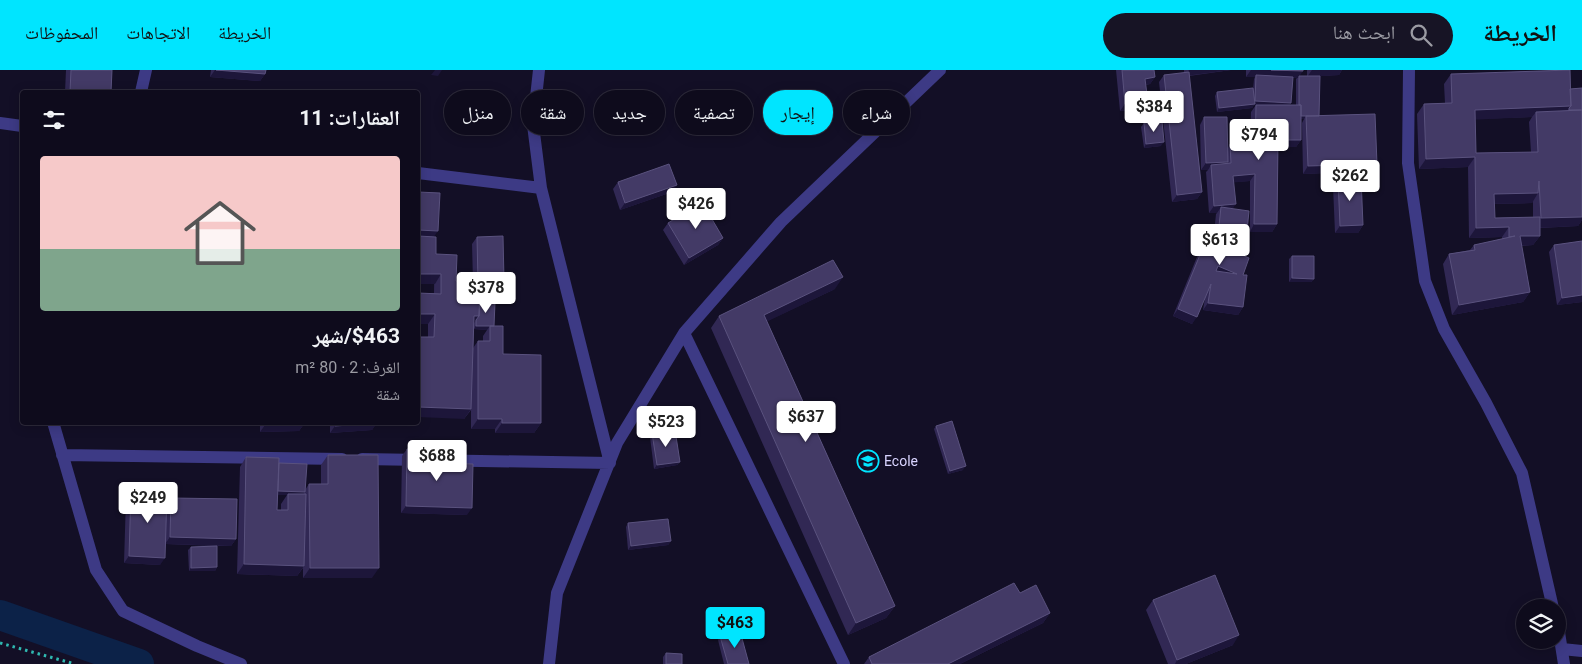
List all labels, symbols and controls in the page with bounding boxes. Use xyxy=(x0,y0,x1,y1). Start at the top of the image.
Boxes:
search box xyxy=(1103,13,1453,58)
text: الخريطة xyxy=(1483,19,1557,47)
text: ابحث هنا xyxy=(1333,21,1395,44)
icon: search xyxy=(1407,21,1435,49)
text: المحفوظات xyxy=(25,22,98,43)
text: الاتجاهات xyxy=(126,22,190,43)
text: الخريطة xyxy=(218,22,271,43)
chip: منزل xyxy=(444,90,511,135)
chip: شقة xyxy=(521,90,584,135)
chip: جديد xyxy=(594,90,665,135)
chip: تصفية xyxy=(675,90,753,135)
chip: إيجار xyxy=(763,90,833,135)
chip: شراء xyxy=(843,90,910,135)
pin: $384 xyxy=(1124,90,1184,133)
text: $384 xyxy=(1136,97,1172,116)
icon: filters xyxy=(40,106,68,134)
text: العقارات: 11 xyxy=(299,106,400,130)
pin: $794 xyxy=(1229,118,1289,161)
text: $794 xyxy=(1241,125,1277,144)
pin: $262 xyxy=(1320,160,1380,202)
text: $262 xyxy=(1332,166,1368,185)
icon: home xyxy=(175,188,265,278)
pin: $426 xyxy=(666,188,726,230)
text: $426 xyxy=(678,194,714,213)
pin: $613 xyxy=(1190,224,1250,266)
text: $613 xyxy=(1202,230,1238,249)
pin: $378 xyxy=(456,272,516,314)
text: $378 xyxy=(468,278,504,297)
text: $463/شهر xyxy=(313,324,400,348)
text: الغرف: 2 · 80 m² xyxy=(295,358,400,377)
text: شقة xyxy=(376,385,400,404)
pin: $637 xyxy=(776,400,836,443)
pin: $523 xyxy=(636,406,696,448)
text: $637 xyxy=(788,407,824,426)
text: $523 xyxy=(648,412,684,431)
pin: $688 xyxy=(407,440,467,482)
text: $688 xyxy=(419,446,455,465)
school or university icon: Ecole xyxy=(856,449,880,473)
place label: Ecole xyxy=(884,453,918,469)
pin: $249 xyxy=(118,482,178,524)
text: $249 xyxy=(130,488,166,507)
map controls xyxy=(1516,599,1566,649)
button: layers xyxy=(1516,599,1566,649)
pin: $463 xyxy=(705,606,765,649)
text: $463 xyxy=(717,613,753,632)

